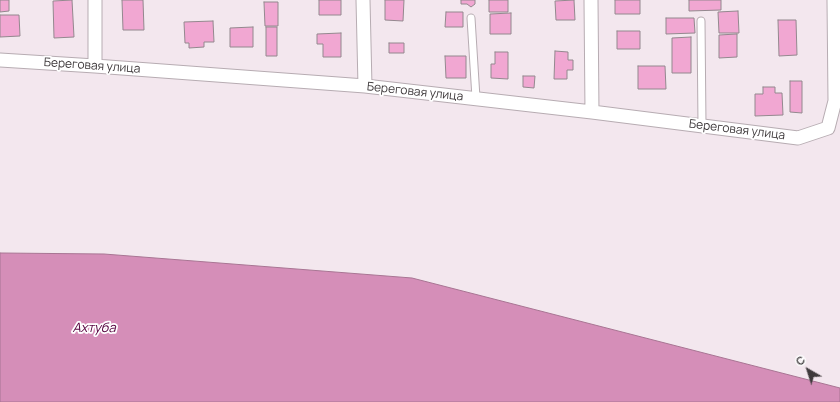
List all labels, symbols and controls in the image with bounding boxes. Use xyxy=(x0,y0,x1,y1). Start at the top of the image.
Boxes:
street label: Береговая улица xyxy=(43,55,141,77)
street label: Береговая улица xyxy=(366,80,464,104)
street label: Береговая улица xyxy=(688,117,786,143)
water label: Ахтуба xyxy=(72,320,116,336)
north arrow xyxy=(788,350,828,390)
text: С xyxy=(792,352,808,369)

